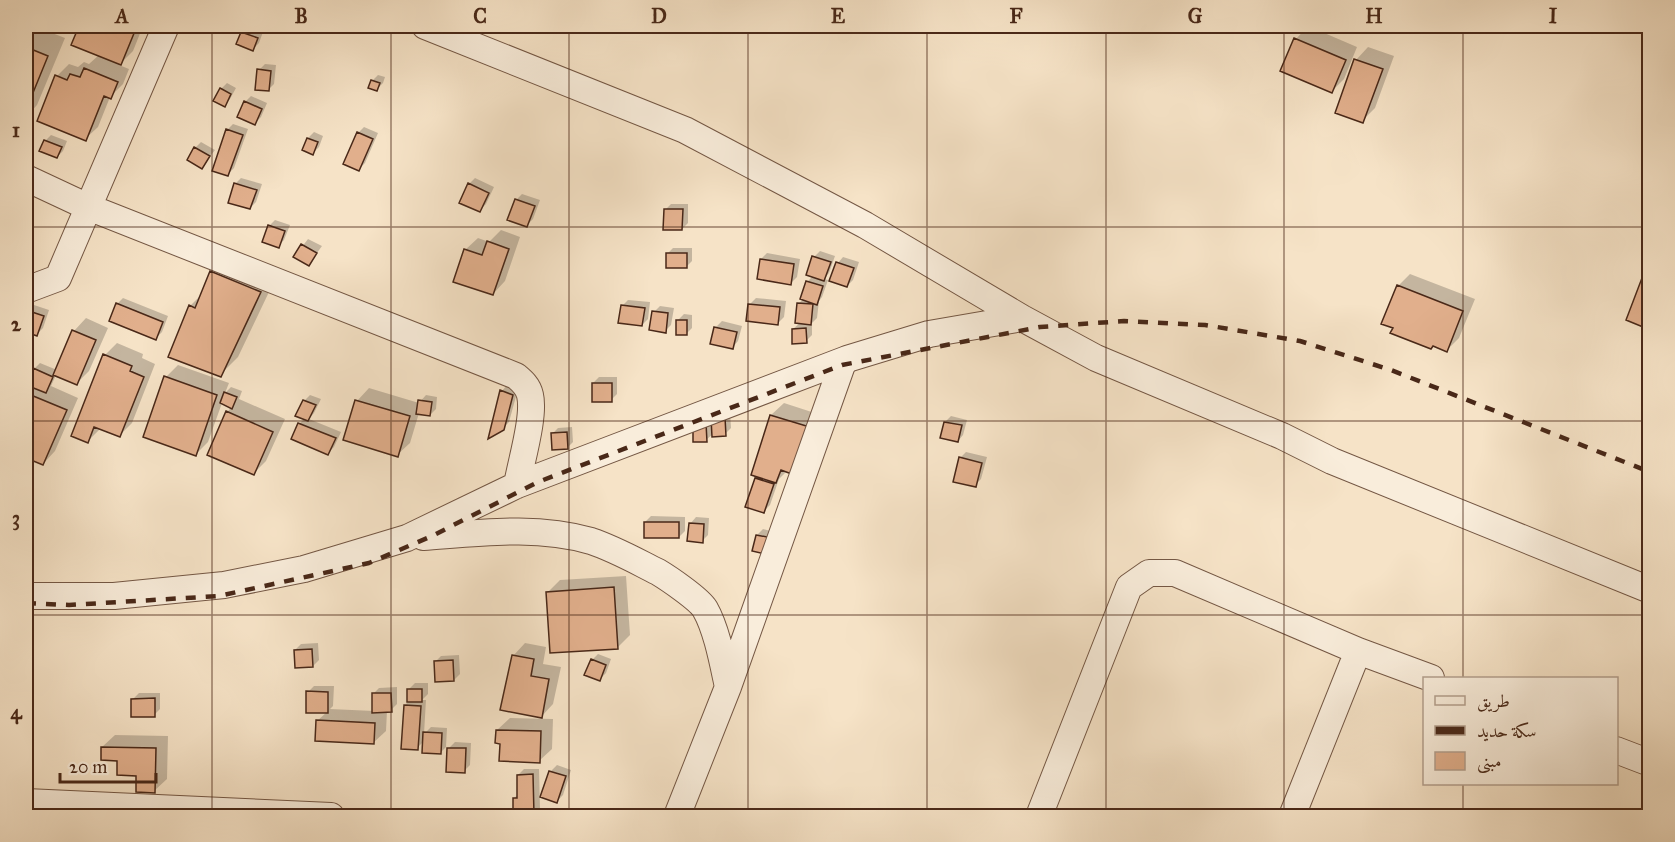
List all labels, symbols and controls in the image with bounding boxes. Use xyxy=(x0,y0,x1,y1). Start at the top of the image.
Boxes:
text: A xyxy=(113,4,129,28)
text: B xyxy=(294,4,308,28)
text: C xyxy=(473,4,487,28)
text: D xyxy=(651,4,667,28)
text: E xyxy=(831,4,846,28)
text: F xyxy=(1009,4,1023,28)
text: G xyxy=(1188,4,1203,28)
text: H xyxy=(1365,4,1383,28)
text: I xyxy=(1549,4,1558,28)
text: 1 xyxy=(12,118,20,142)
text: 2 xyxy=(11,312,22,336)
text: 3 xyxy=(12,506,20,531)
legend xyxy=(1423,677,1618,785)
text: طريق xyxy=(1477,690,1510,713)
text: 4 xyxy=(10,700,22,725)
text: سكة حديد xyxy=(1477,720,1537,742)
scale bar xyxy=(60,746,156,784)
text: مبنى xyxy=(1477,750,1502,774)
text: 20 m xyxy=(69,756,107,778)

